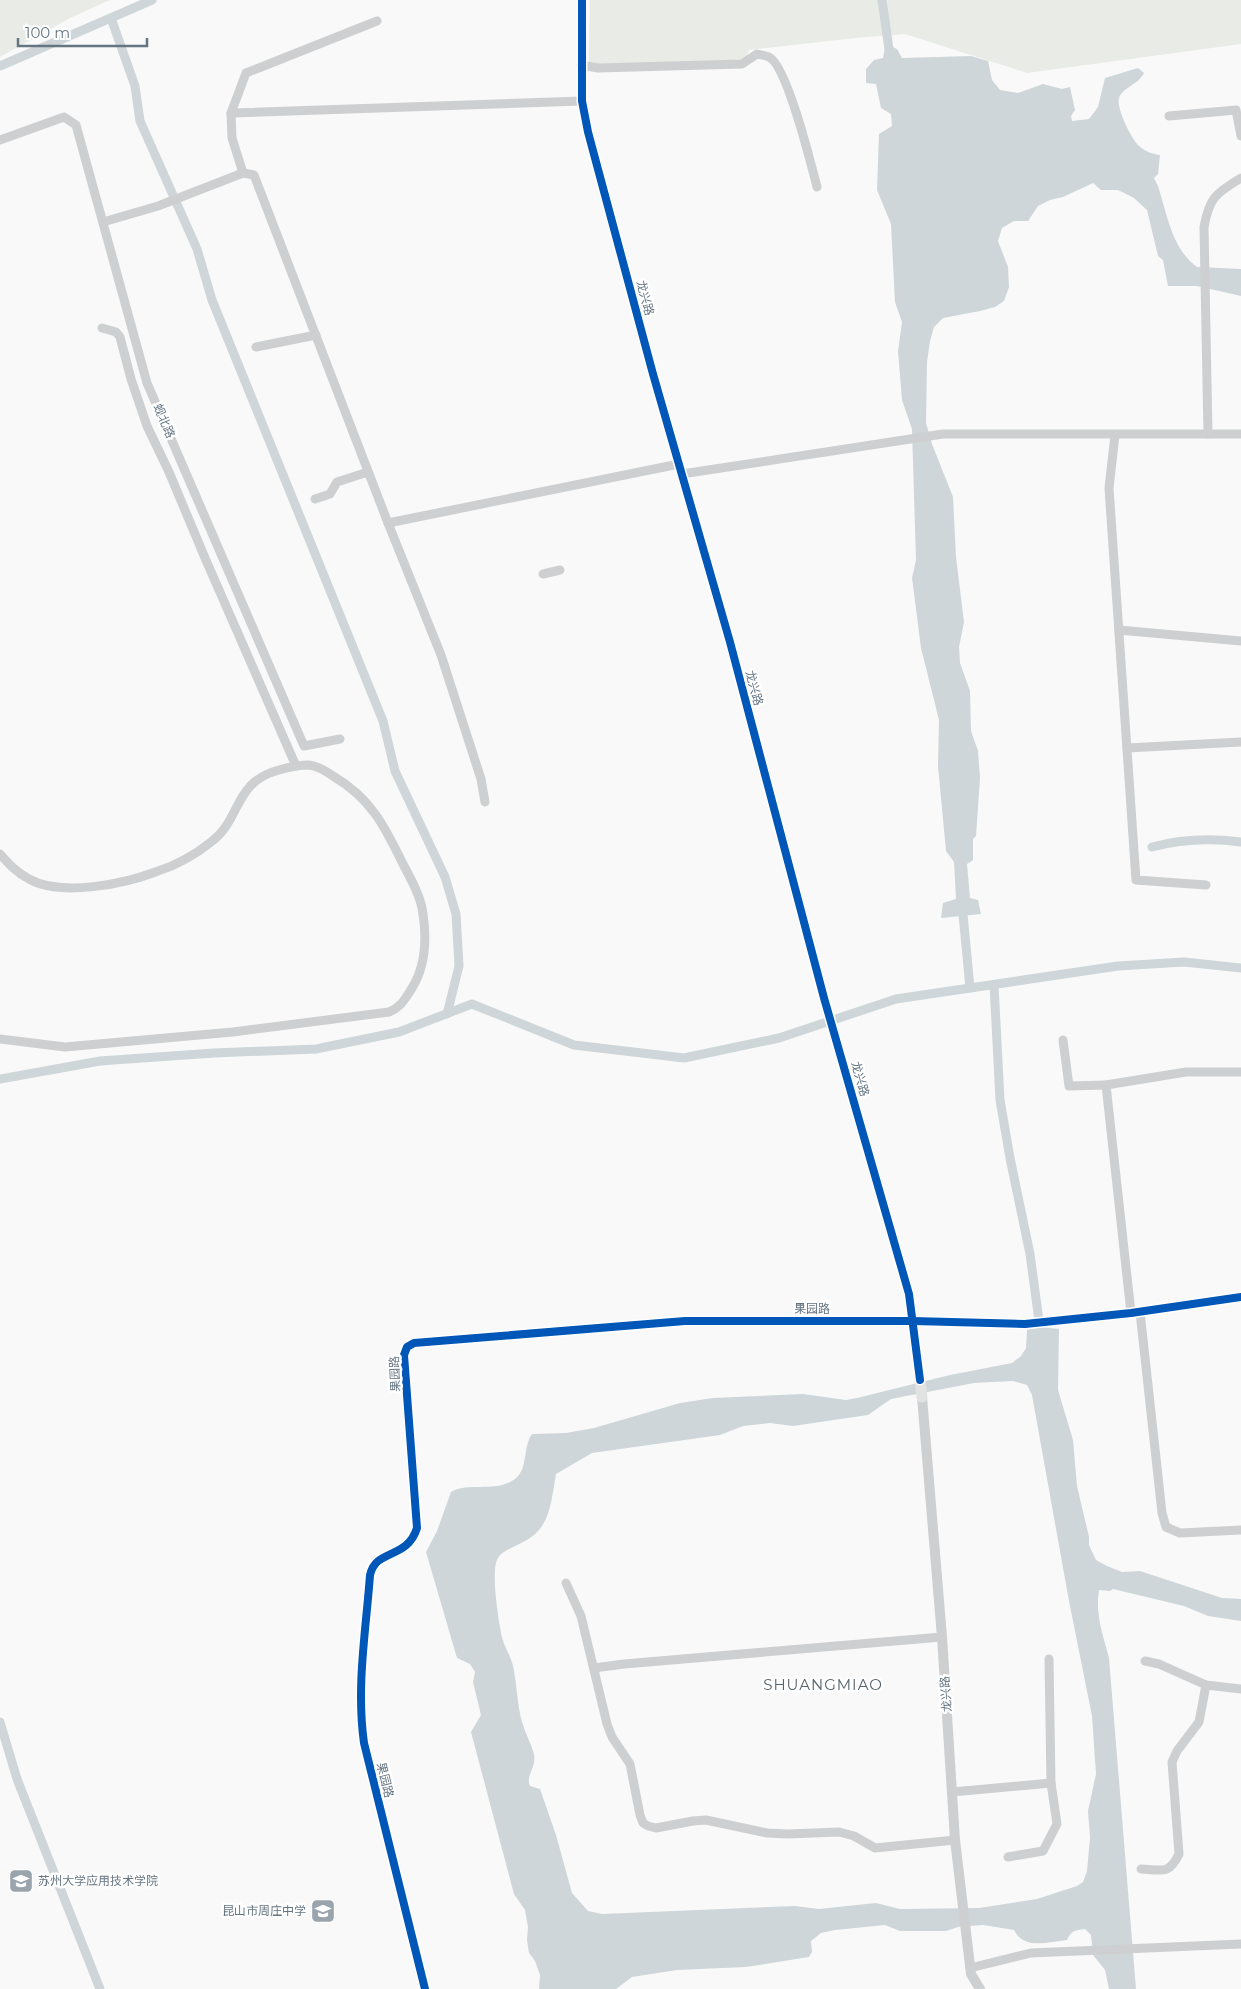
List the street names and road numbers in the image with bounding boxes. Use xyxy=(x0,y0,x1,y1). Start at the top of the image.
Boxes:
street label: 龙兴路 xyxy=(634,279,657,317)
street label: 蚬北路 xyxy=(151,401,178,440)
street label: 龙兴路 xyxy=(743,669,766,707)
street label: 龙兴路 xyxy=(848,1059,873,1098)
street label: 果园路 xyxy=(794,1301,830,1316)
street label: 果园路 xyxy=(386,1356,403,1392)
street label: 龙兴路 xyxy=(937,1676,954,1713)
street label: 果园路 xyxy=(374,1761,397,1799)

